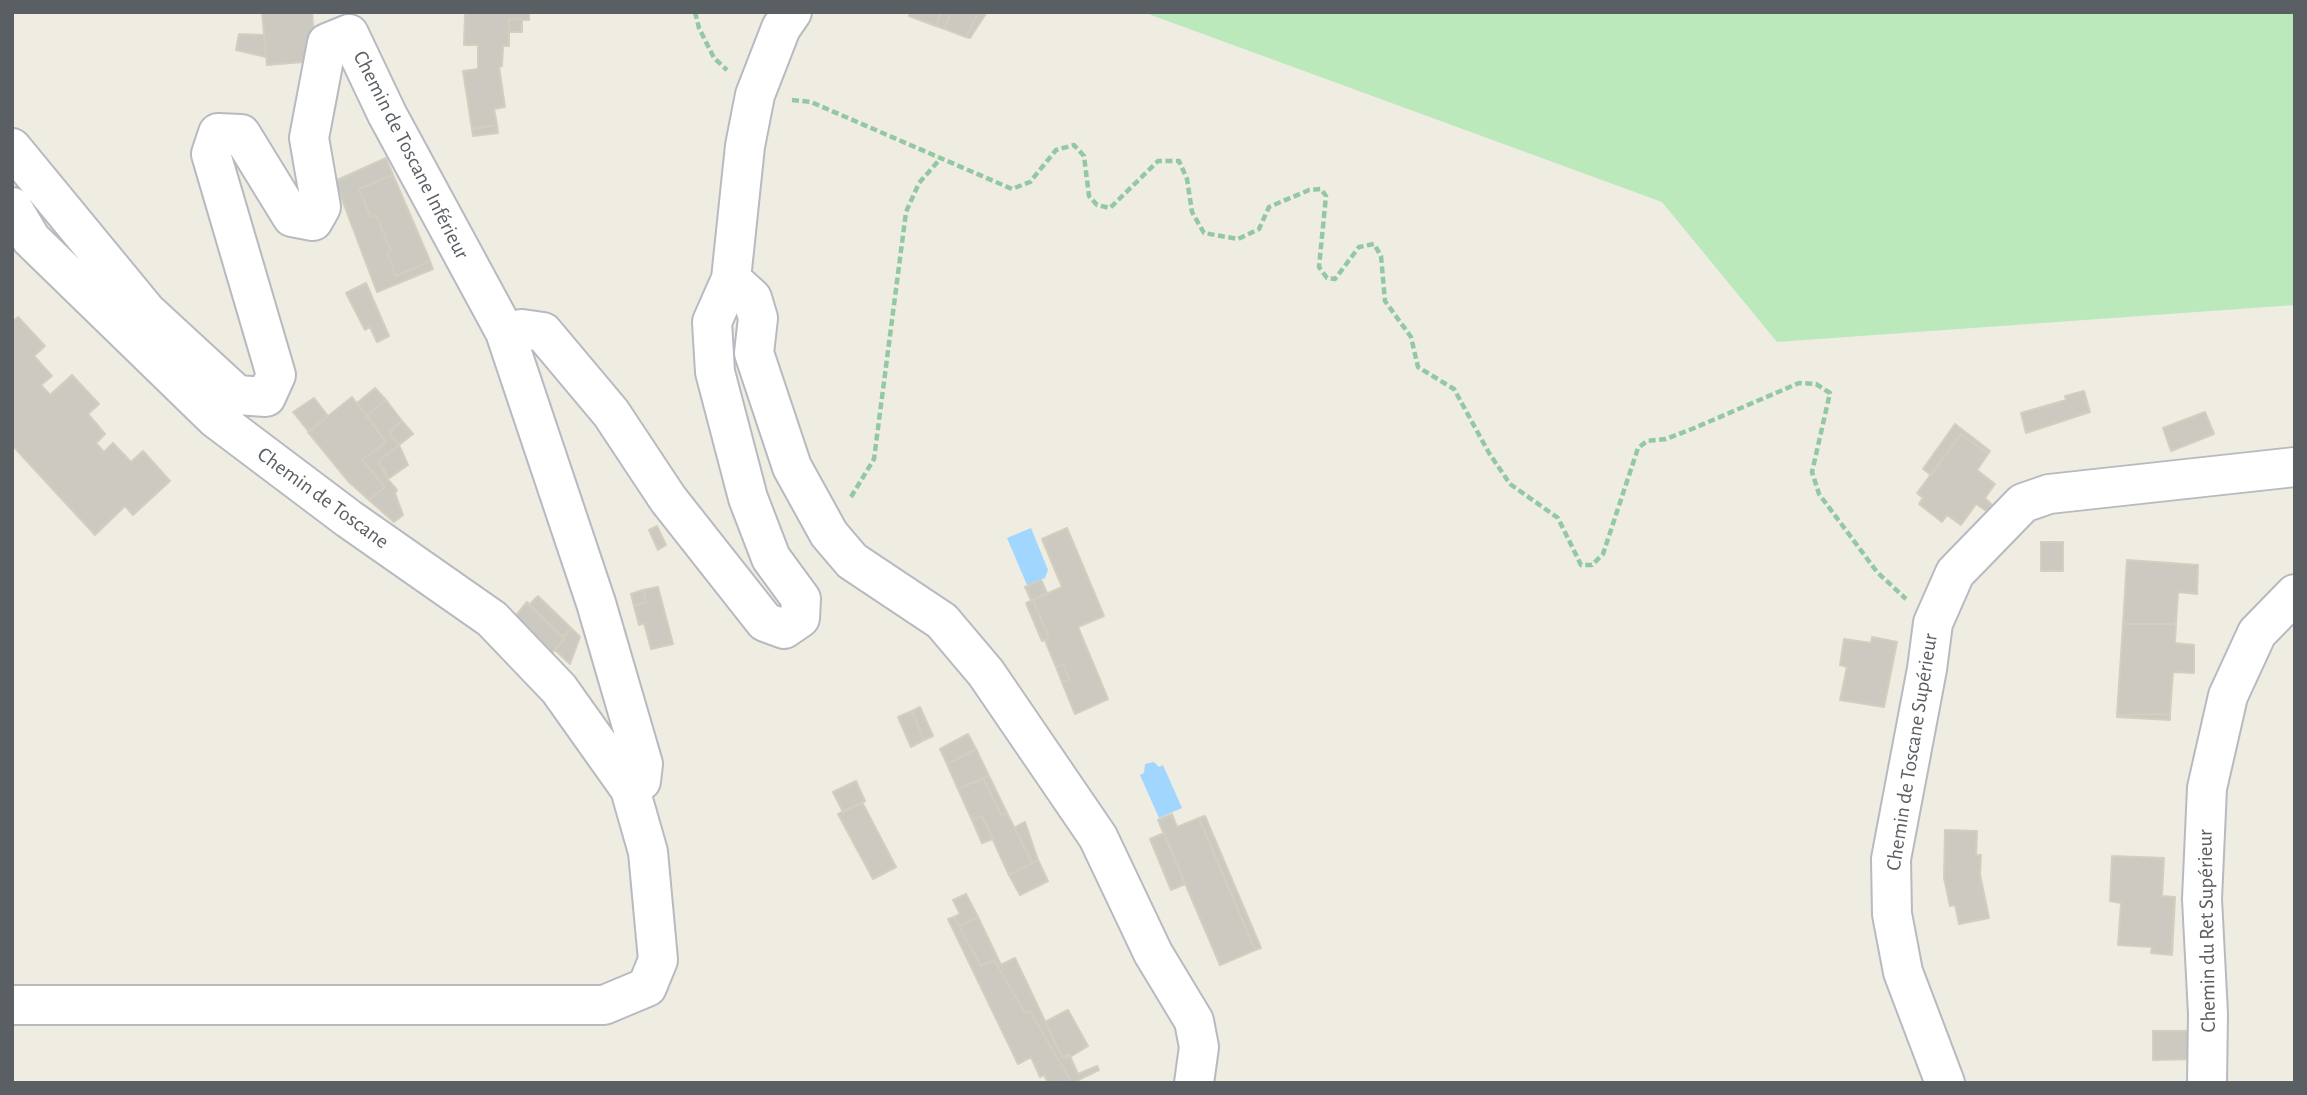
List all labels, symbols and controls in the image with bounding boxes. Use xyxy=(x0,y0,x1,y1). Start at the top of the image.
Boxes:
street label: Chemin de Toscane Inférieur xyxy=(347,47,475,263)
street label: Chemin de Toscane xyxy=(252,442,394,554)
street label: Chemin de Toscane Supérieur xyxy=(1881,632,1943,872)
street label: Chemin du Ret Supérieur xyxy=(2193,829,2221,1033)

